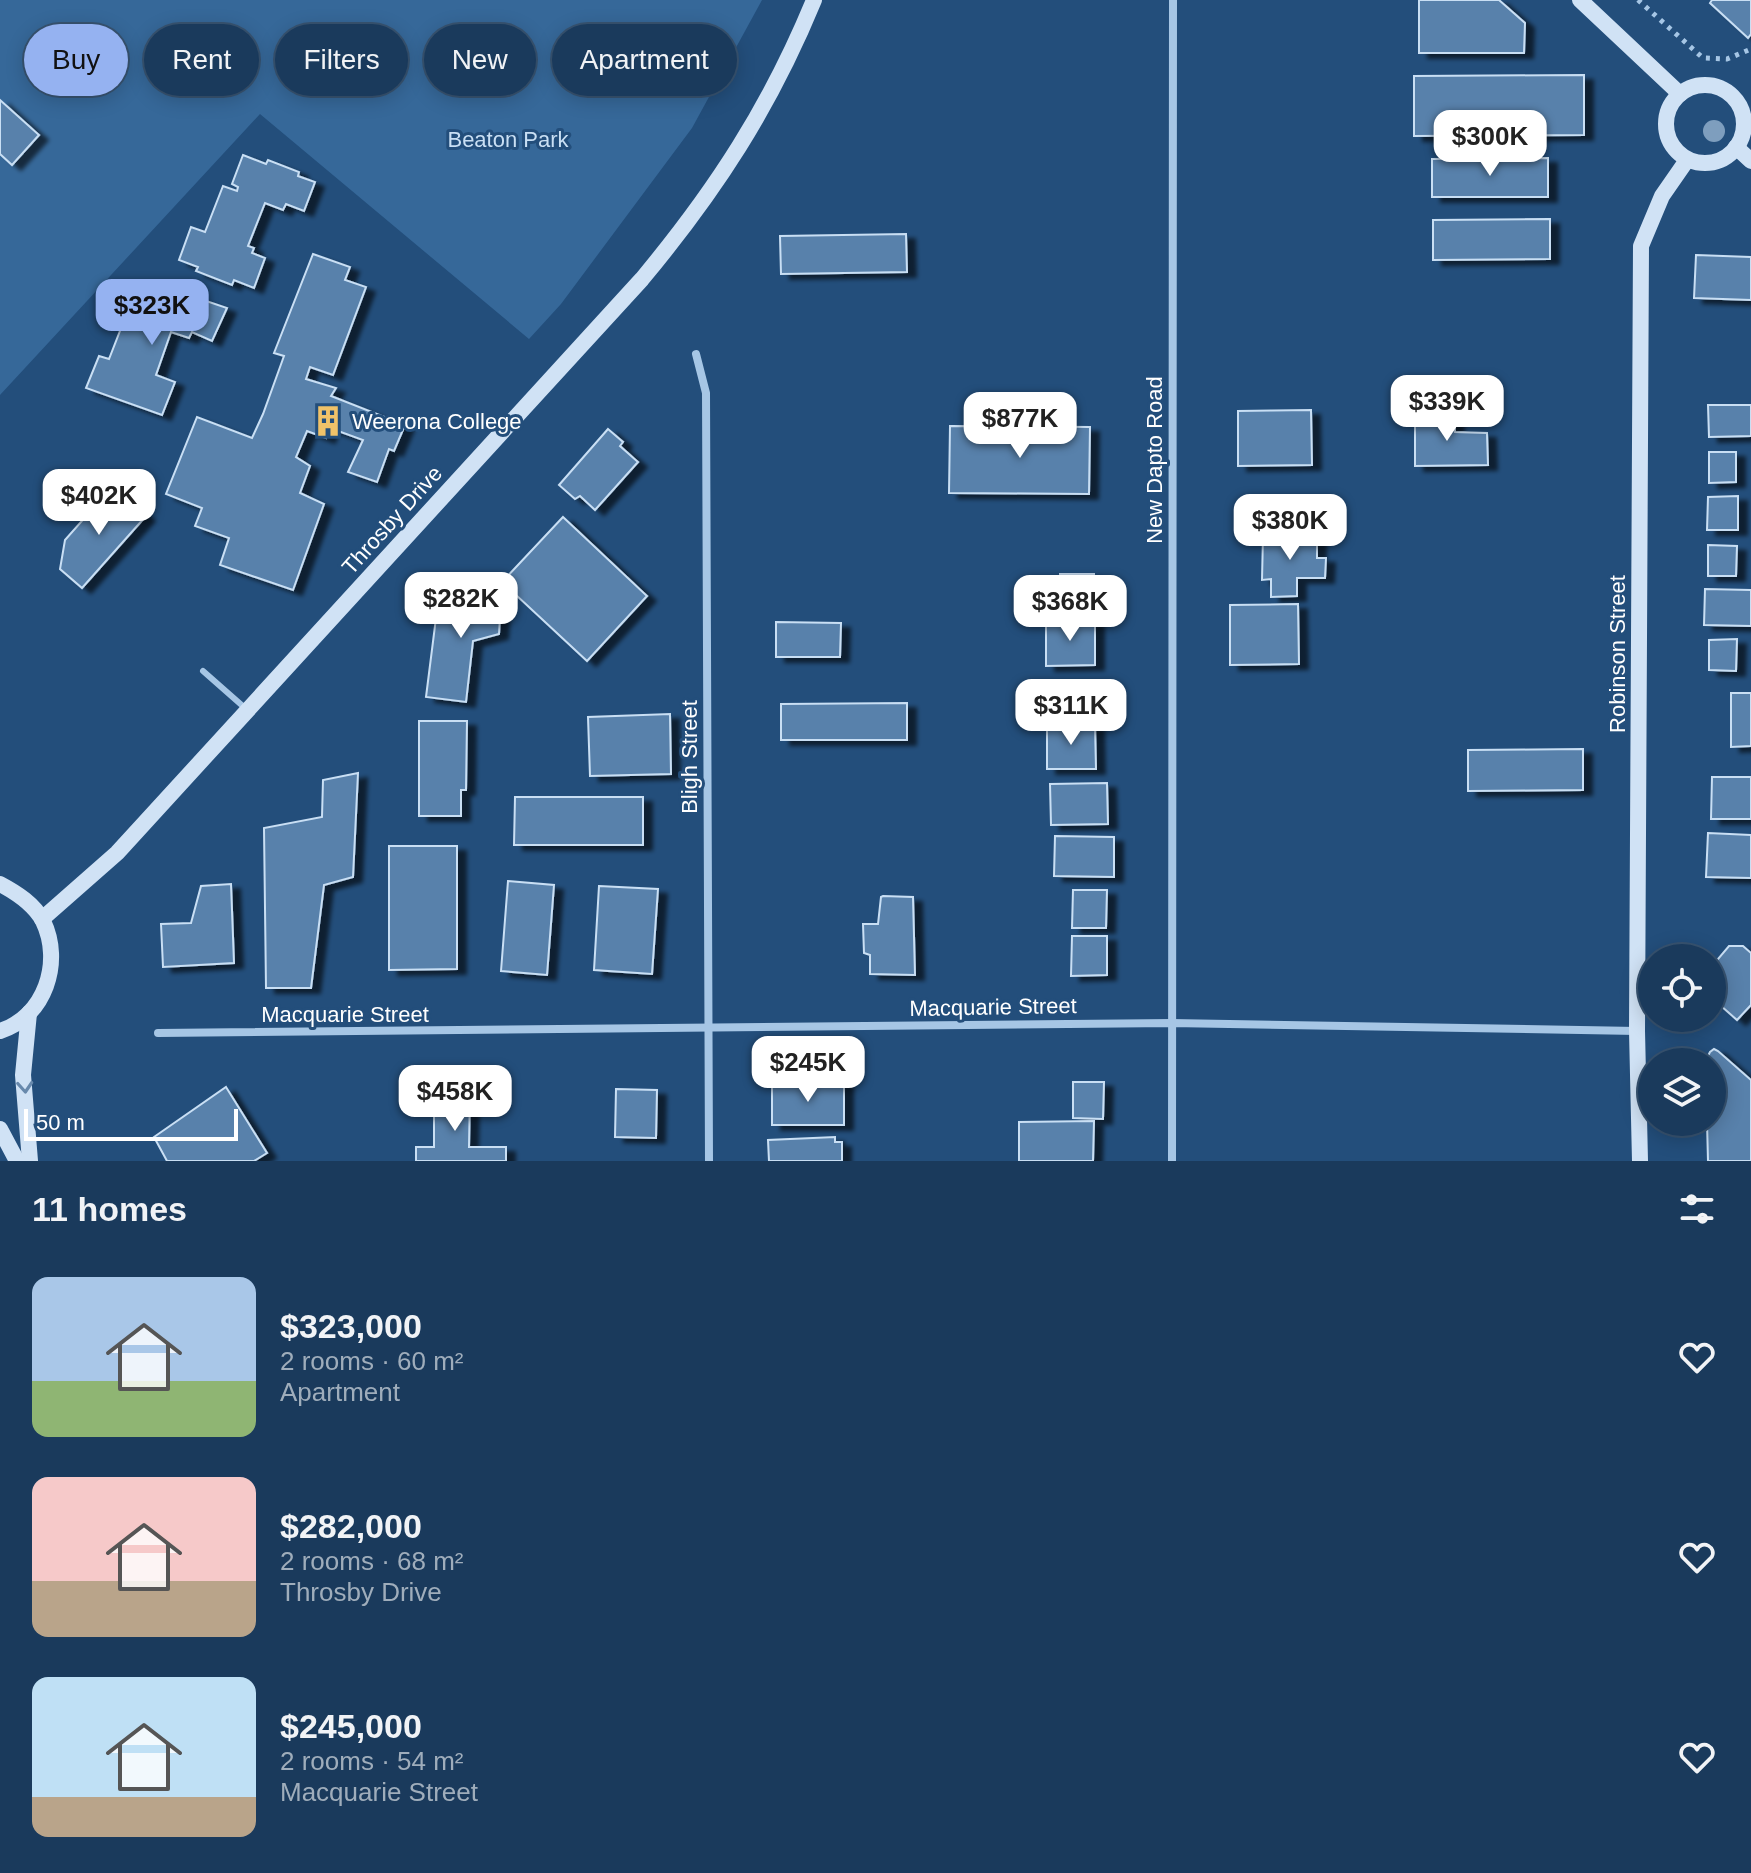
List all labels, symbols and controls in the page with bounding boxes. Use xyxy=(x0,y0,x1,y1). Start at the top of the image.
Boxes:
chip: Buy xyxy=(24,24,128,96)
chip: Rent xyxy=(144,24,259,96)
chip: Filters xyxy=(275,24,408,96)
chip: New xyxy=(424,24,536,96)
chip: Apartment xyxy=(552,24,737,96)
pin: $300K xyxy=(1434,110,1546,178)
text: $300K xyxy=(1452,121,1528,151)
park label: Beaton Park xyxy=(447,127,570,152)
pin: $323K xyxy=(96,279,208,347)
text: $323K xyxy=(114,290,190,320)
pin: $339K xyxy=(1391,375,1503,443)
street label: New Dapto Road xyxy=(1142,376,1167,544)
text: $339K xyxy=(1409,386,1485,416)
pin: $877K xyxy=(964,392,1076,460)
text: $877K xyxy=(982,403,1058,433)
building icon: Weerona College xyxy=(311,404,345,438)
place label: Weerona College xyxy=(352,409,522,434)
street label: Throsby Drive xyxy=(337,461,447,579)
pin: $402K xyxy=(43,469,155,537)
text: $402K xyxy=(61,480,137,510)
pin: $380K xyxy=(1234,494,1346,562)
text: $380K xyxy=(1252,505,1328,535)
pin: $282K xyxy=(405,572,517,640)
pin: $368K xyxy=(1014,575,1126,643)
street label: Robinson Street xyxy=(1605,575,1630,733)
text: $282K xyxy=(423,583,499,613)
text: $368K xyxy=(1032,586,1108,616)
pin: $311K xyxy=(1015,679,1127,747)
text: $311K xyxy=(1033,690,1109,720)
street label: Bligh Street xyxy=(677,700,702,814)
map controls xyxy=(1638,944,1726,1136)
button: locate xyxy=(1638,944,1726,1032)
street label: Macquarie Street xyxy=(909,993,1077,1021)
street label: Macquarie Street xyxy=(261,1002,429,1027)
pin: $245K xyxy=(752,1036,864,1104)
text: $245K xyxy=(770,1047,846,1077)
button: layers xyxy=(1638,1048,1726,1136)
pin: $458K xyxy=(399,1065,511,1133)
text: $458K xyxy=(417,1076,493,1106)
one-way arrow xyxy=(16,1081,33,1094)
scale bar xyxy=(24,1105,238,1141)
text: 50 m xyxy=(36,1110,85,1135)
icon: filters xyxy=(1675,1187,1719,1231)
text: 11 homes xyxy=(32,1190,187,1228)
text: $323,000 xyxy=(280,1307,422,1345)
icon: home xyxy=(96,1309,192,1405)
icon: heart xyxy=(1675,1335,1719,1379)
text: 2 rooms · 60 m² xyxy=(280,1346,464,1376)
text: Apartment xyxy=(280,1377,400,1407)
text: $282,000 xyxy=(280,1507,422,1545)
icon: home xyxy=(96,1509,192,1605)
icon: heart xyxy=(1675,1535,1719,1579)
text: 2 rooms · 68 m² xyxy=(280,1546,464,1576)
text: Throsby Drive xyxy=(280,1577,442,1607)
text: $245,000 xyxy=(280,1707,422,1745)
icon: home xyxy=(96,1709,192,1805)
icon: heart xyxy=(1675,1735,1719,1779)
text: 2 rooms · 54 m² xyxy=(280,1746,464,1776)
text: Macquarie Street xyxy=(280,1777,478,1807)

